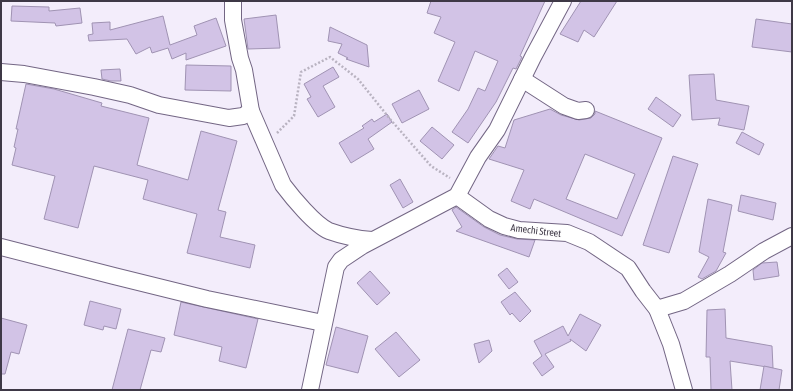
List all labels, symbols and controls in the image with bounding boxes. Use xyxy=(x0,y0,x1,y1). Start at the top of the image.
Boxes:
street label: Amechi Street xyxy=(510,222,562,239)

